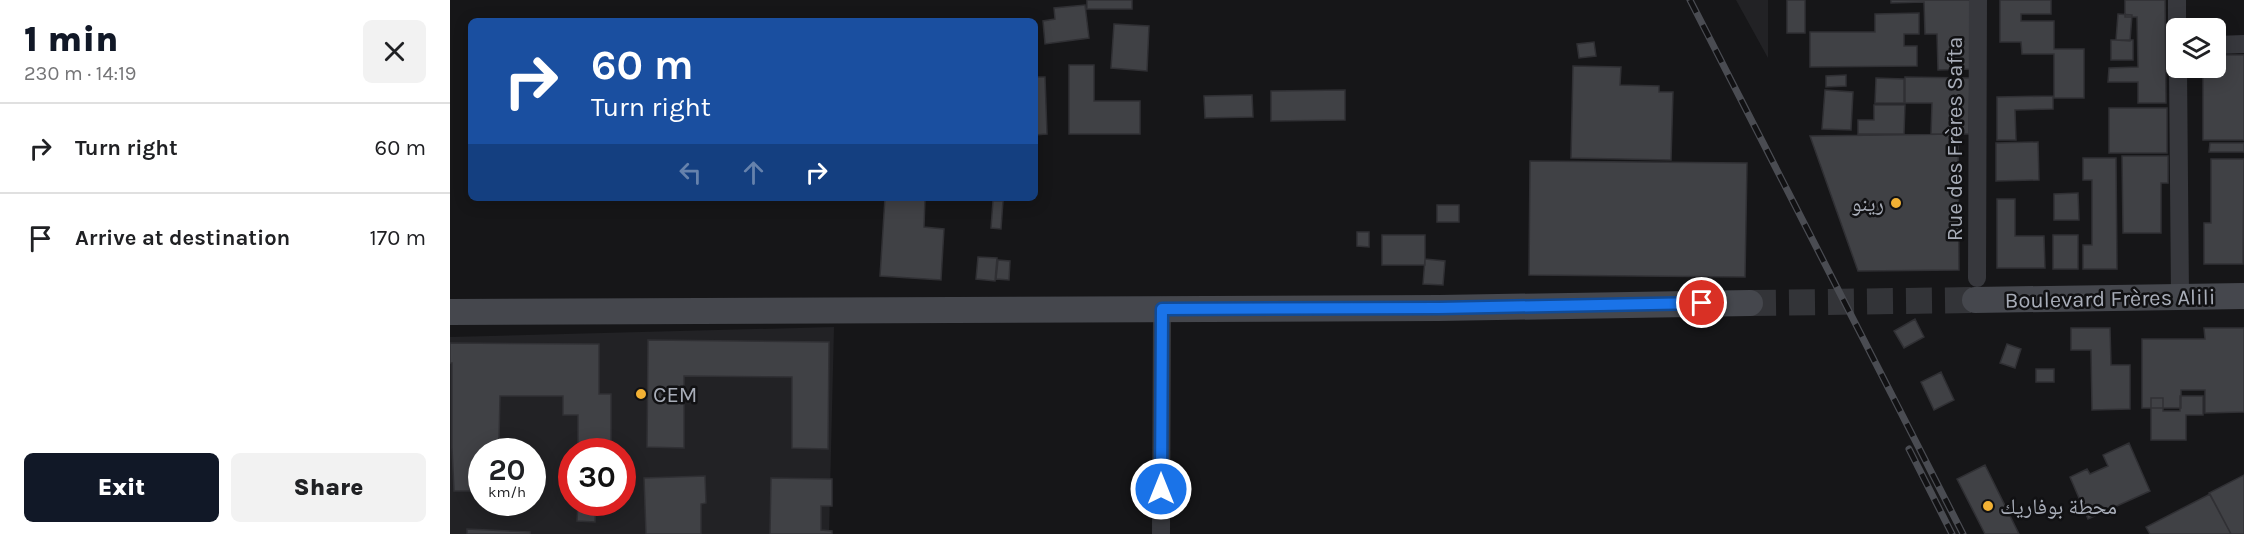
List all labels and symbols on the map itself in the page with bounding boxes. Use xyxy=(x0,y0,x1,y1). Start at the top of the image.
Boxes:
street label: Rue des Frères Safta xyxy=(1942,37,1968,241)
place label: رينو xyxy=(1851,191,1884,217)
marker: رينو xyxy=(1889,196,1903,210)
pin xyxy=(1676,277,1727,328)
street label: Boulevard Frères Alili xyxy=(2004,284,2216,314)
place label: CEM xyxy=(653,382,697,408)
marker: CEM xyxy=(634,387,648,401)
speed limit sign: 30 xyxy=(558,438,636,516)
position arrow xyxy=(1129,457,1193,521)
place label: محطة بوفاريك xyxy=(2000,494,2117,520)
marker: محطة بوفاريك xyxy=(1981,499,1995,513)

